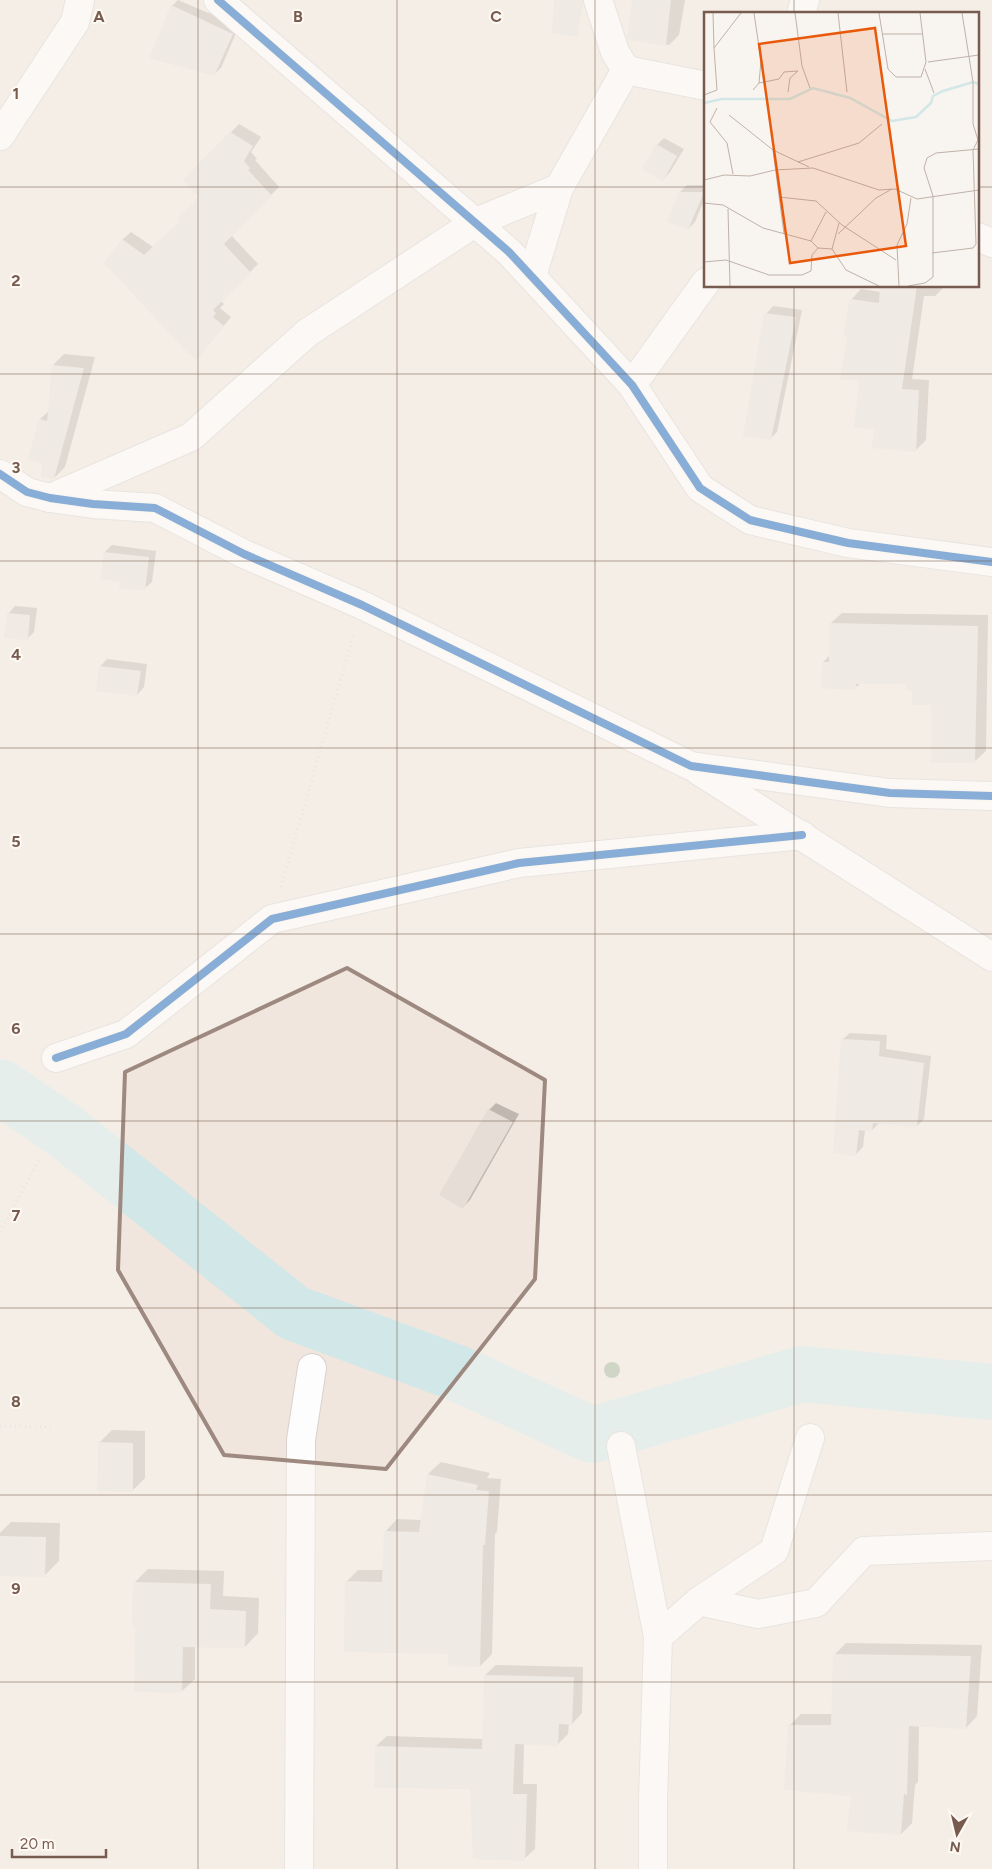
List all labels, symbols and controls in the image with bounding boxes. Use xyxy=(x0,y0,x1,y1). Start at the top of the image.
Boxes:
text: A xyxy=(93,7,105,26)
text: B xyxy=(293,7,303,26)
text: C xyxy=(490,7,502,26)
inset map xyxy=(704,12,980,288)
text: 1 xyxy=(13,84,19,103)
text: 2 xyxy=(11,271,21,290)
text: 3 xyxy=(12,458,21,477)
text: 4 xyxy=(11,645,21,664)
text: 5 xyxy=(11,832,21,851)
text: 6 xyxy=(11,1019,21,1038)
text: 7 xyxy=(12,1206,21,1225)
text: 8 xyxy=(11,1392,21,1411)
text: 9 xyxy=(11,1579,21,1598)
north arrow xyxy=(932,1809,982,1859)
scale bar xyxy=(12,1826,106,1858)
text: 20 m xyxy=(20,1835,54,1853)
text: N xyxy=(949,1837,962,1856)

